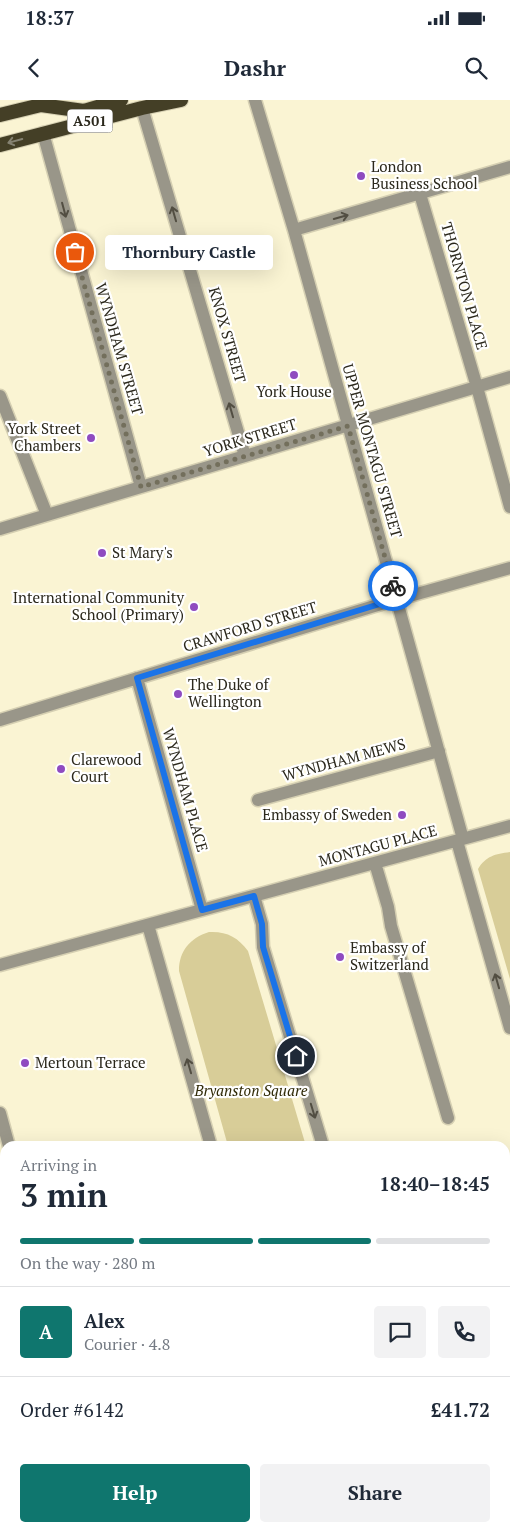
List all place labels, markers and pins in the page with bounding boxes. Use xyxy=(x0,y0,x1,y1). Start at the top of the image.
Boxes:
place label: London Business School xyxy=(371,156,478,193)
marker: London Business School xyxy=(355,170,367,182)
pin xyxy=(54,231,96,273)
callout: Thornbury Castle xyxy=(105,234,272,270)
marker: York House xyxy=(288,369,300,381)
place label: York House xyxy=(256,381,332,401)
place label: York Street Chambers xyxy=(7,418,81,455)
marker: York Street Chambers xyxy=(85,432,97,444)
place label: St Mary's xyxy=(112,542,173,562)
marker: St Mary's xyxy=(96,547,108,559)
place label: International Community School (Primary) xyxy=(13,587,184,624)
marker: International Community School (Primary) xyxy=(188,601,200,613)
place label: The Duke of Wellington xyxy=(188,674,270,711)
marker: The Duke of Wellington xyxy=(172,688,184,700)
place label: Clarewood Court xyxy=(71,749,142,786)
marker: Clarewood Court xyxy=(55,763,67,775)
place label: Embassy of Sweden xyxy=(262,804,392,824)
marker: Embassy of Sweden xyxy=(396,809,408,821)
place label: Embassy of Switzerland xyxy=(350,937,429,974)
marker: Embassy of Switzerland xyxy=(334,951,346,963)
pin xyxy=(275,1035,317,1077)
place label: Mertoun Terrace xyxy=(35,1052,146,1072)
marker: Mertoun Terrace xyxy=(19,1057,31,1069)

